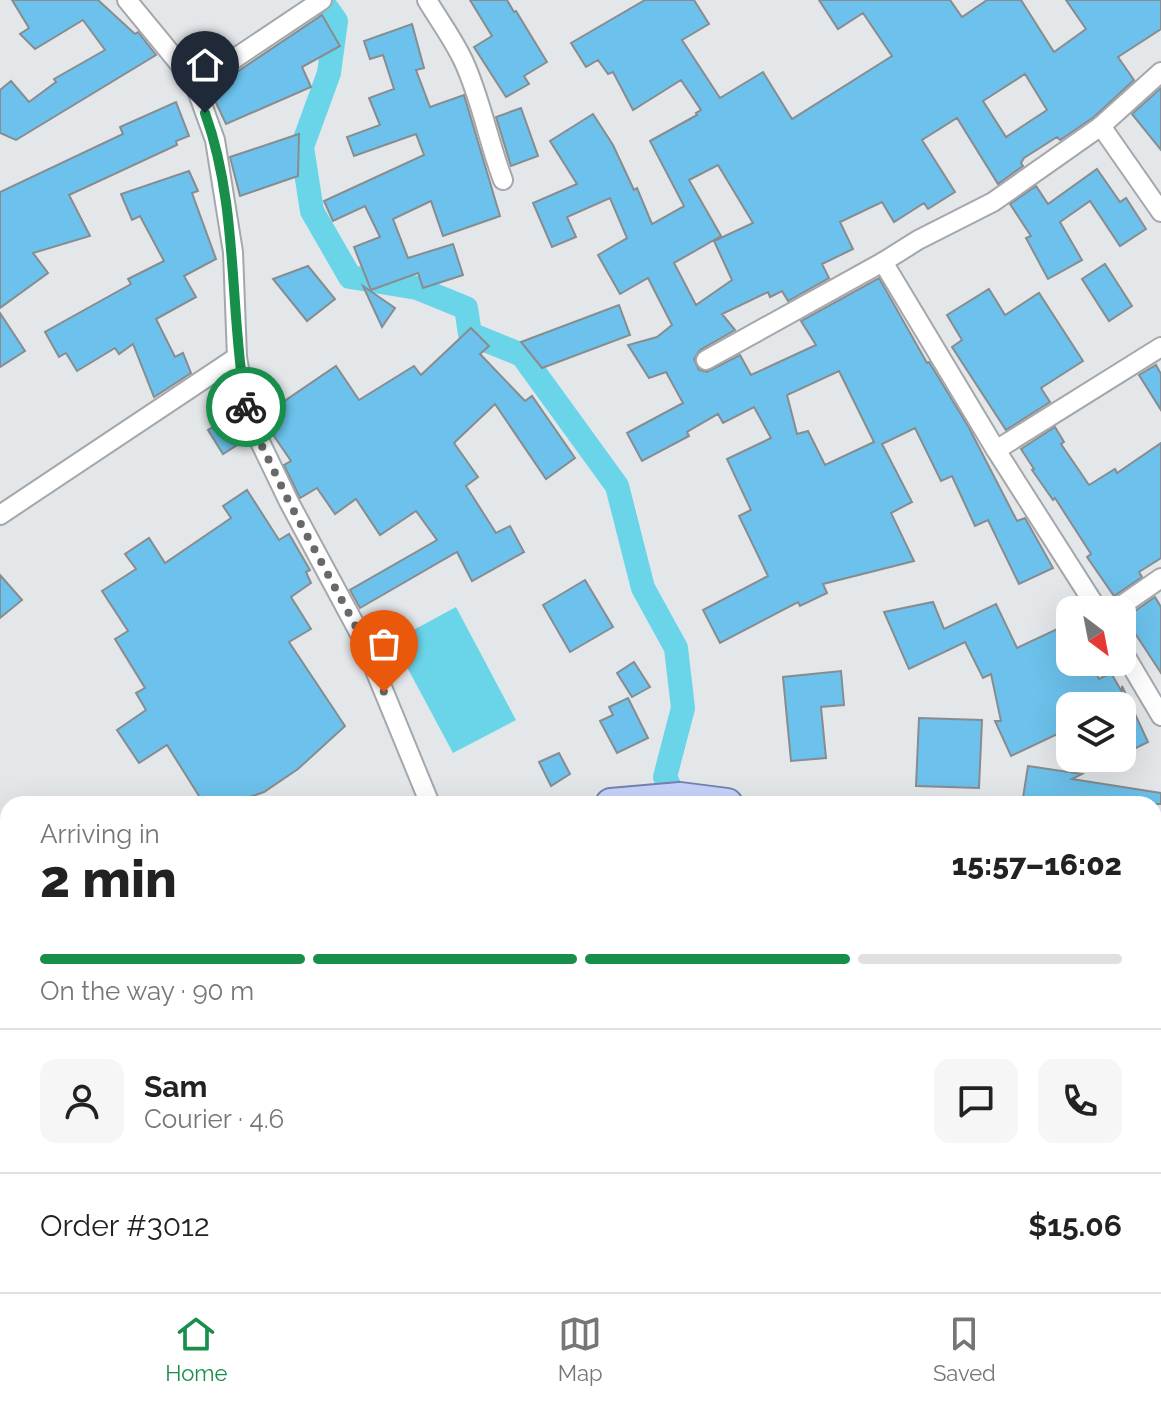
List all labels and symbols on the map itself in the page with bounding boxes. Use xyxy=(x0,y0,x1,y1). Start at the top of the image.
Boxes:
pin xyxy=(171,31,239,113)
courier xyxy=(206,367,286,447)
north arrow xyxy=(1056,596,1136,676)
pin xyxy=(350,610,418,692)

